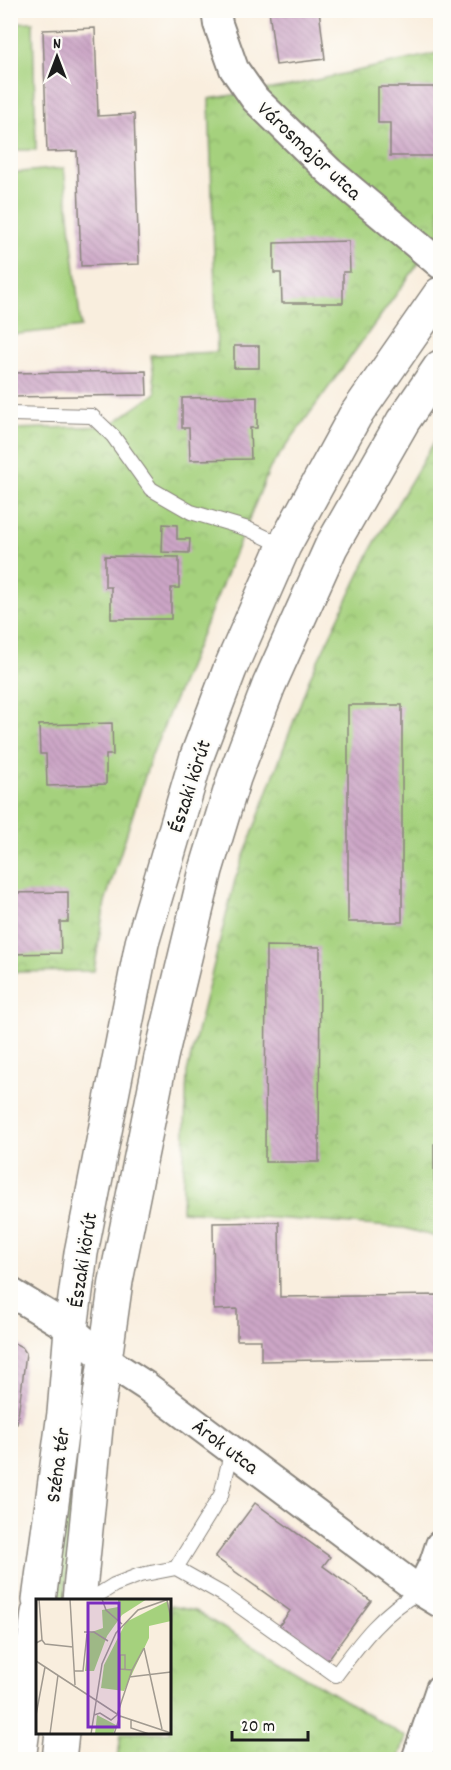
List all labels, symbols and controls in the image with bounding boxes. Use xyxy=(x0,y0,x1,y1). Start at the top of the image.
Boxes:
north arrow xyxy=(27,27,87,87)
text: N xyxy=(53,33,61,56)
street label: Városmajor utca xyxy=(249,96,368,209)
street label: Északi körút xyxy=(163,736,221,837)
street label: Északi körút xyxy=(63,1210,107,1310)
street label: Árok utca xyxy=(185,1413,265,1484)
street label: Széna tér xyxy=(40,1426,80,1505)
inset map xyxy=(36,1599,171,1734)
scale bar xyxy=(232,1704,308,1742)
text: 20 m xyxy=(241,1715,275,1740)

